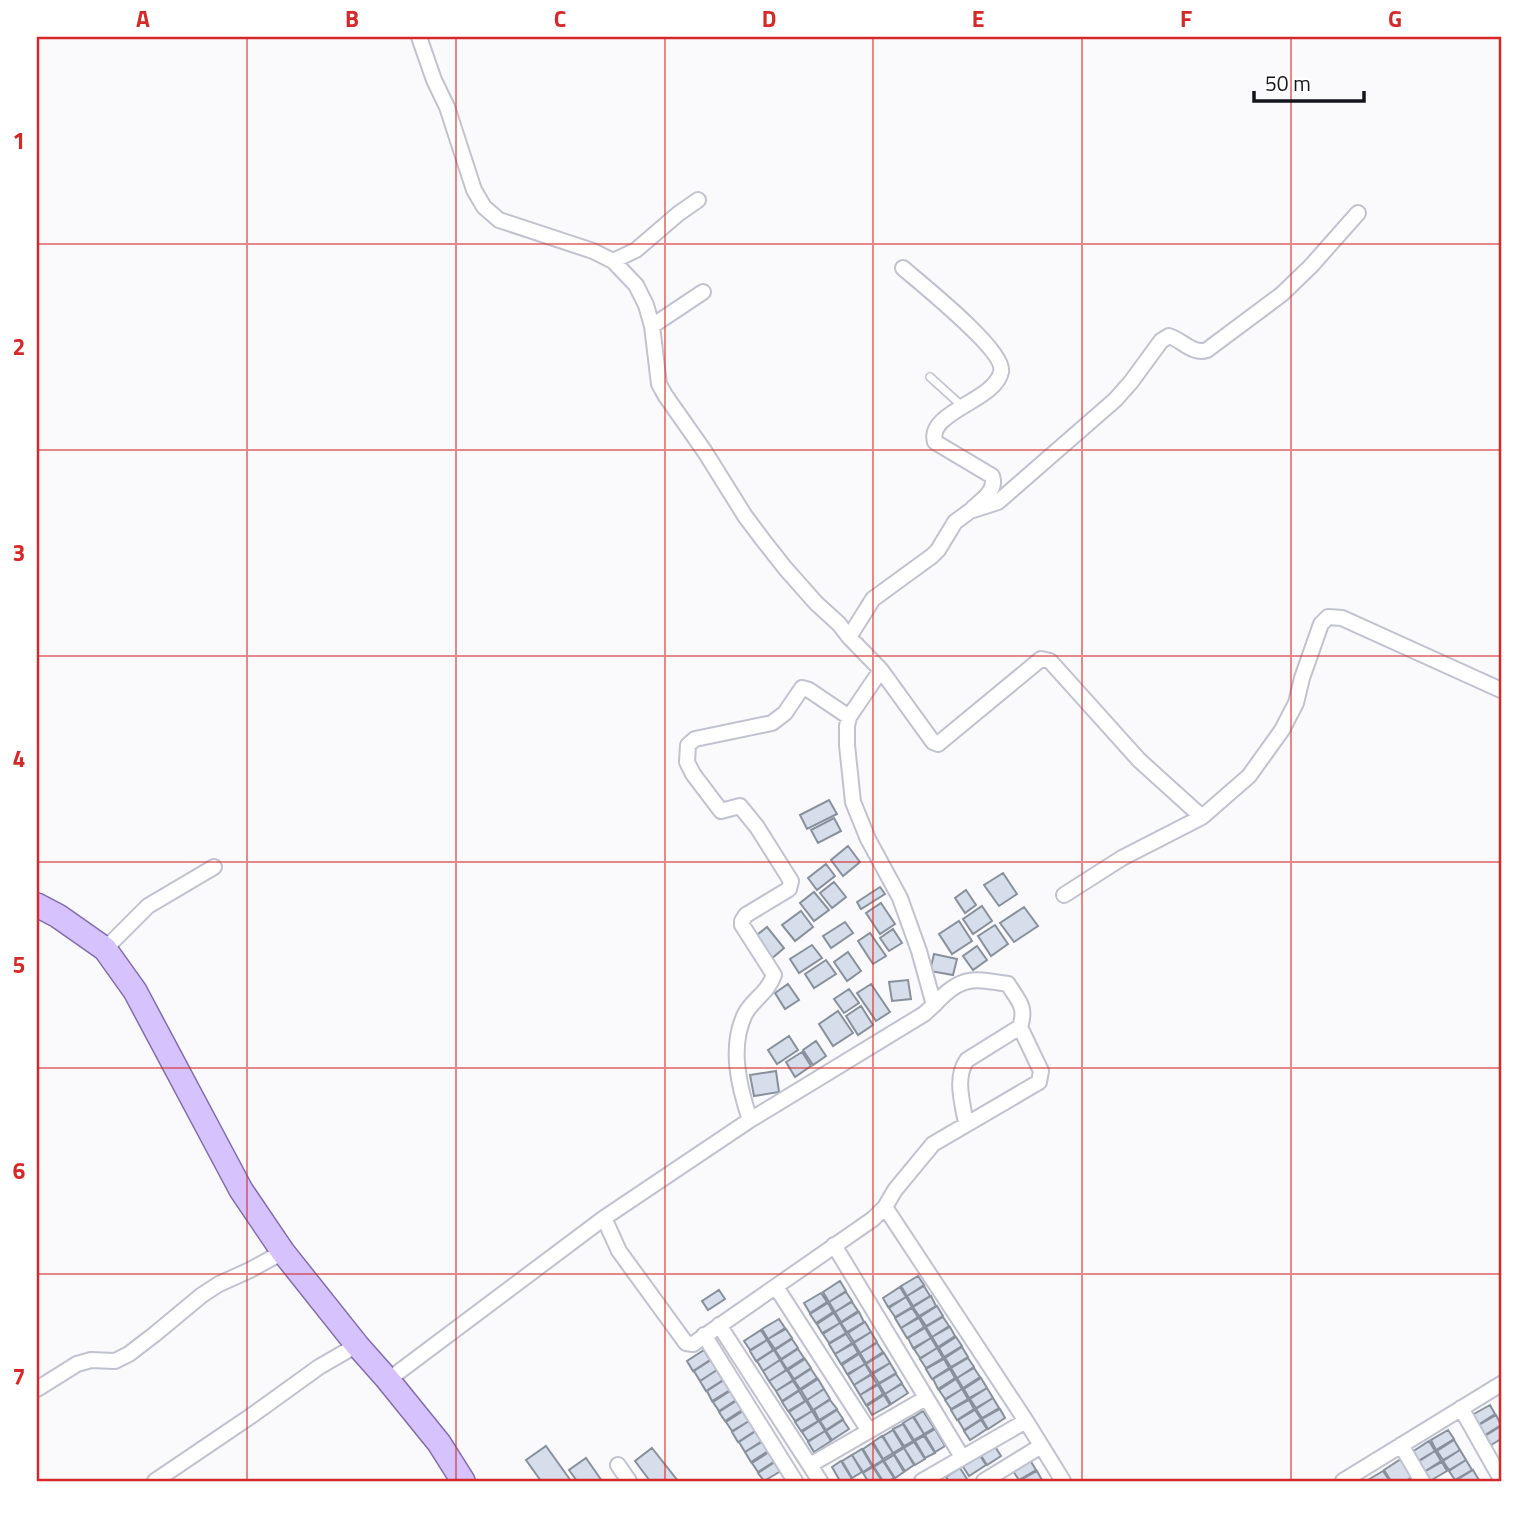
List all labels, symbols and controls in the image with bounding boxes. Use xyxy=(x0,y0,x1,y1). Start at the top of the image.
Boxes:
text: A xyxy=(136,1,150,36)
text: B xyxy=(345,1,359,36)
text: C xyxy=(554,1,566,36)
text: D xyxy=(762,1,776,36)
text: E xyxy=(972,1,984,36)
text: F xyxy=(1180,1,1192,36)
text: G xyxy=(1388,1,1402,36)
scale bar xyxy=(1254,60,1365,104)
text: 50 m xyxy=(1265,67,1311,99)
text: 1 xyxy=(13,123,25,158)
text: 2 xyxy=(13,329,25,364)
text: 3 xyxy=(13,535,25,570)
text: 4 xyxy=(13,741,25,776)
text: 5 xyxy=(13,947,25,982)
text: 6 xyxy=(13,1153,26,1188)
text: 7 xyxy=(13,1359,25,1394)

